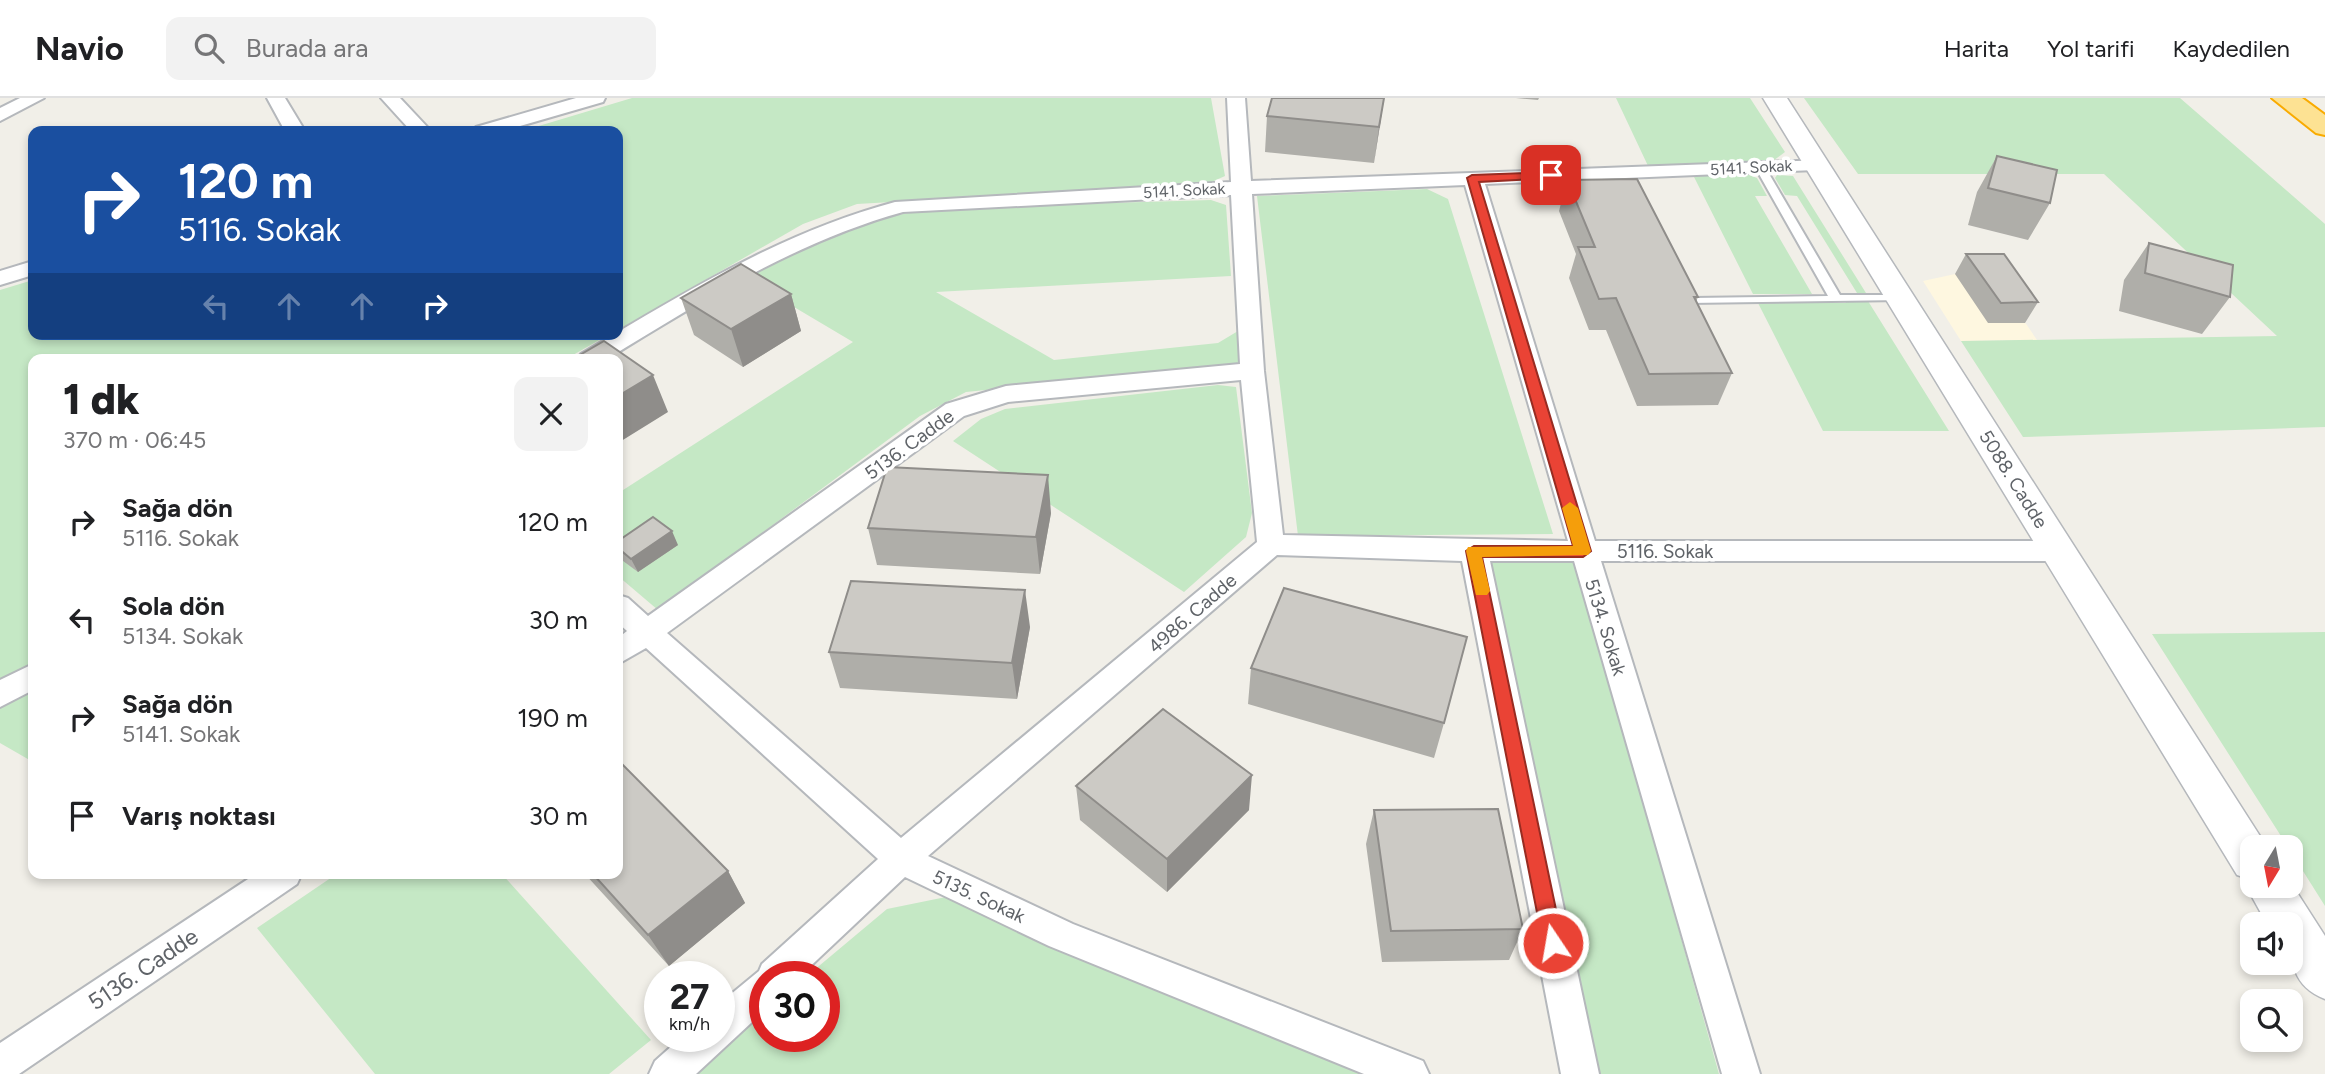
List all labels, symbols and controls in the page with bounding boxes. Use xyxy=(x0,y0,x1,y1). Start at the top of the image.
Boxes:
search box xyxy=(166,17,656,80)
text: Navio xyxy=(35,29,124,68)
icon: search xyxy=(190,29,228,67)
text: Burada ara xyxy=(246,32,368,64)
text: Harita xyxy=(1944,34,2009,63)
text: Yol tarifi xyxy=(2047,34,2135,63)
text: Kaydedilen xyxy=(2173,34,2290,63)
pin xyxy=(1521,145,1581,205)
text: 120 m xyxy=(178,151,313,210)
icon: right xyxy=(63,154,154,245)
icon: arrive xyxy=(1532,156,1570,194)
street label: 5141. Sokak xyxy=(1709,156,1793,179)
street label: 5141. Sokak xyxy=(1142,179,1226,202)
text: 5116. Sokak xyxy=(178,211,341,249)
icon: left xyxy=(197,287,235,325)
icon: ahead xyxy=(270,287,308,325)
icon: ahead xyxy=(343,287,381,325)
icon: right xyxy=(416,287,454,325)
text: 1 dk xyxy=(63,374,140,425)
button: close xyxy=(514,377,588,451)
street label: 5136. Cadde xyxy=(860,404,958,484)
text: 370 m · 06:45 xyxy=(63,426,206,454)
street label: 5088. Cadde xyxy=(1974,426,2053,532)
text: Sağa dön xyxy=(122,492,233,524)
icon: right xyxy=(63,503,101,541)
text: 120 m xyxy=(518,506,588,538)
text: 5116. Sokak xyxy=(122,524,239,552)
street label: 5116. Sokak xyxy=(1617,540,1714,563)
street label: 4986. Cadde xyxy=(1143,569,1241,658)
street label: 5134. Sokak xyxy=(1580,576,1631,679)
text: Sola dön xyxy=(122,590,225,622)
icon: left xyxy=(63,601,101,639)
text: 30 m xyxy=(529,604,588,636)
text: 5134. Sokak xyxy=(122,622,243,650)
text: Sağa dön xyxy=(122,688,233,720)
icon: right xyxy=(63,699,101,737)
text: 190 m xyxy=(517,702,588,734)
text: 5141. Sokak xyxy=(122,720,240,748)
icon: arrive xyxy=(63,797,101,835)
text: Varış noktası xyxy=(122,800,276,832)
text: 30 m xyxy=(529,800,588,832)
north arrow xyxy=(2240,835,2303,898)
map controls xyxy=(2240,835,2303,1052)
street label: 5135. Sokak xyxy=(929,865,1029,928)
position arrow xyxy=(1516,906,1590,980)
button: sound xyxy=(2240,912,2303,975)
street label: 5136. Cadde xyxy=(83,922,203,1016)
speed limit sign: 30 xyxy=(749,961,840,1052)
text: 27 xyxy=(670,976,709,1018)
button: search xyxy=(2240,989,2303,1052)
text: km/h xyxy=(669,1013,710,1035)

